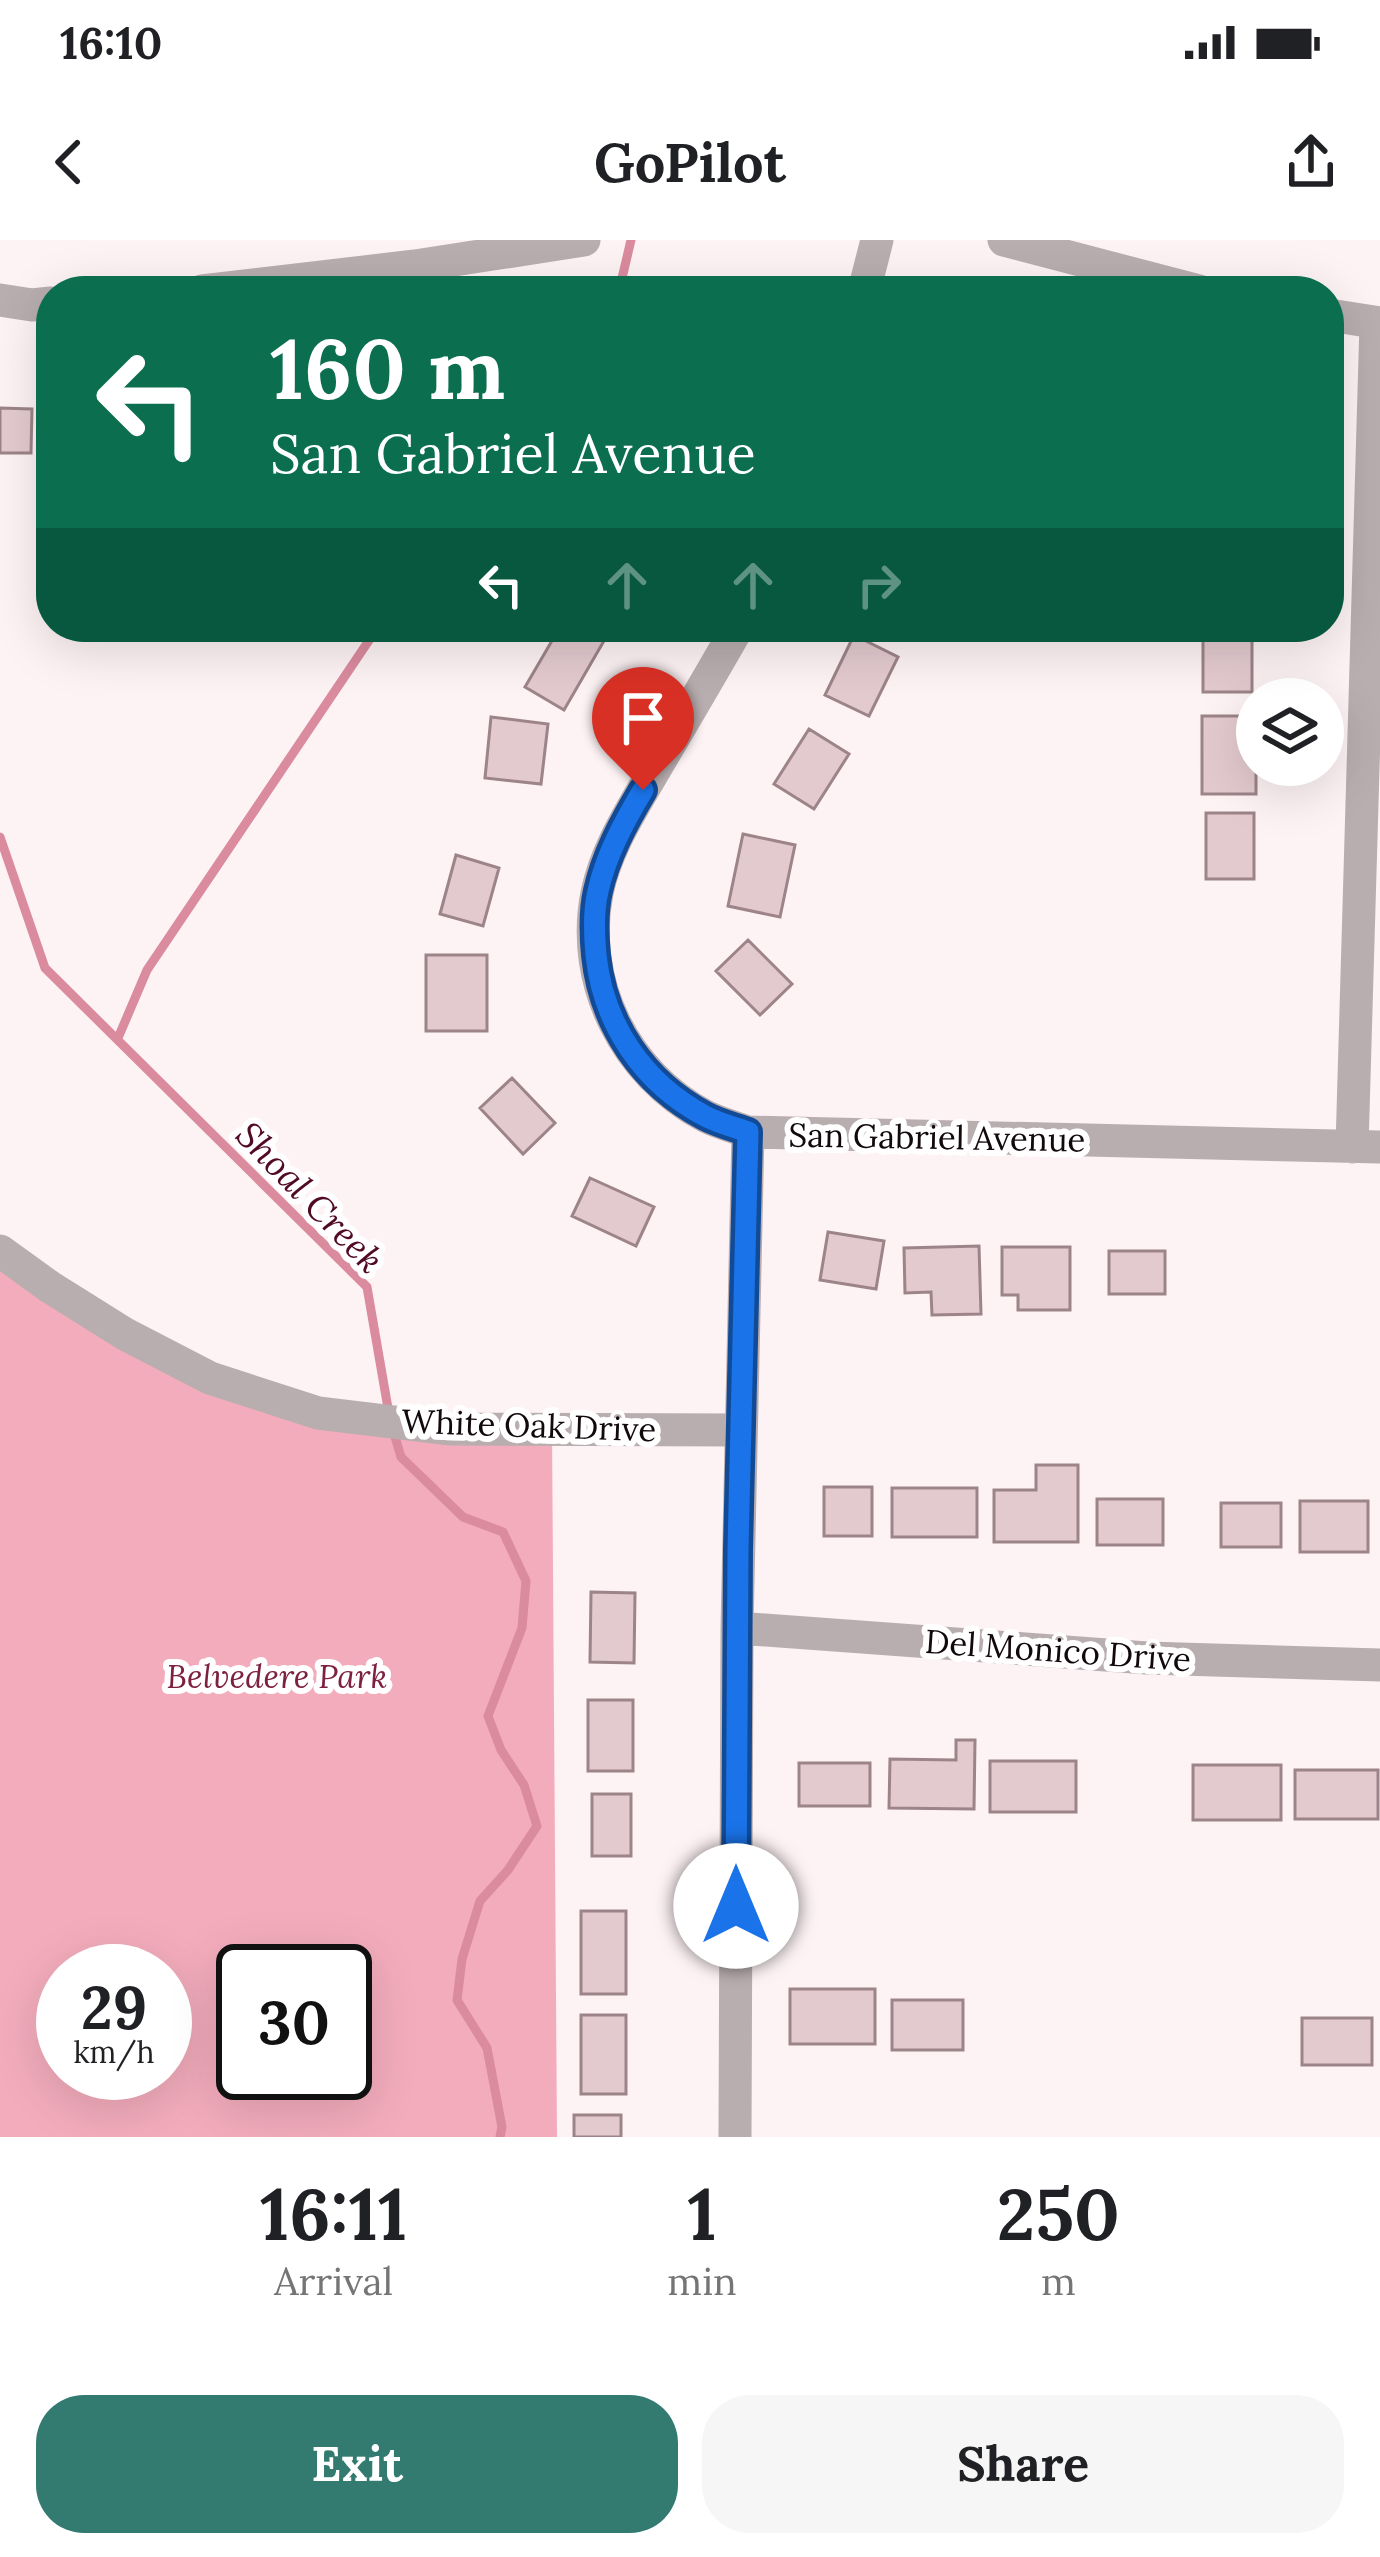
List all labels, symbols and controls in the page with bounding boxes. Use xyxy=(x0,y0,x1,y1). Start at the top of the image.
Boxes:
text: 16:10 xyxy=(60,14,162,71)
text: GoPilot xyxy=(594,128,786,197)
icon: back xyxy=(36,129,102,195)
icon: share xyxy=(1278,129,1344,195)
text: 160 m xyxy=(270,314,505,422)
icon: left xyxy=(72,324,228,480)
text: San Gabriel Avenue xyxy=(270,419,756,488)
icon: left xyxy=(468,552,534,618)
icon: ahead xyxy=(594,552,660,618)
icon: ahead xyxy=(720,552,786,618)
icon: right xyxy=(846,552,912,618)
pin xyxy=(592,667,694,790)
map controls xyxy=(1236,678,1344,786)
button: layers xyxy=(1236,678,1344,786)
icon: arrive xyxy=(610,685,676,751)
water label: Shoal Creek xyxy=(226,1112,394,1282)
street label: San Gabriel Avenue xyxy=(788,1113,1086,1161)
street label: White Oak Drive xyxy=(401,1400,657,1450)
street label: Del Monico Drive xyxy=(924,1620,1192,1680)
park label: Belvedere Park xyxy=(167,1655,387,1697)
position arrow xyxy=(673,1843,799,1969)
speed limit sign: 30 xyxy=(216,1944,372,2100)
text: 29 xyxy=(81,1969,147,2045)
text: km/h xyxy=(73,2033,155,2071)
text: 16:11 xyxy=(260,2168,407,2260)
text: 1 xyxy=(687,2168,717,2260)
text: 250 xyxy=(997,2168,1120,2260)
text: Arrival xyxy=(274,2256,393,2306)
text: min xyxy=(667,2256,737,2306)
text: m xyxy=(1041,2256,1076,2306)
button: Exit xyxy=(36,2395,678,2533)
button: Share xyxy=(702,2395,1344,2533)

